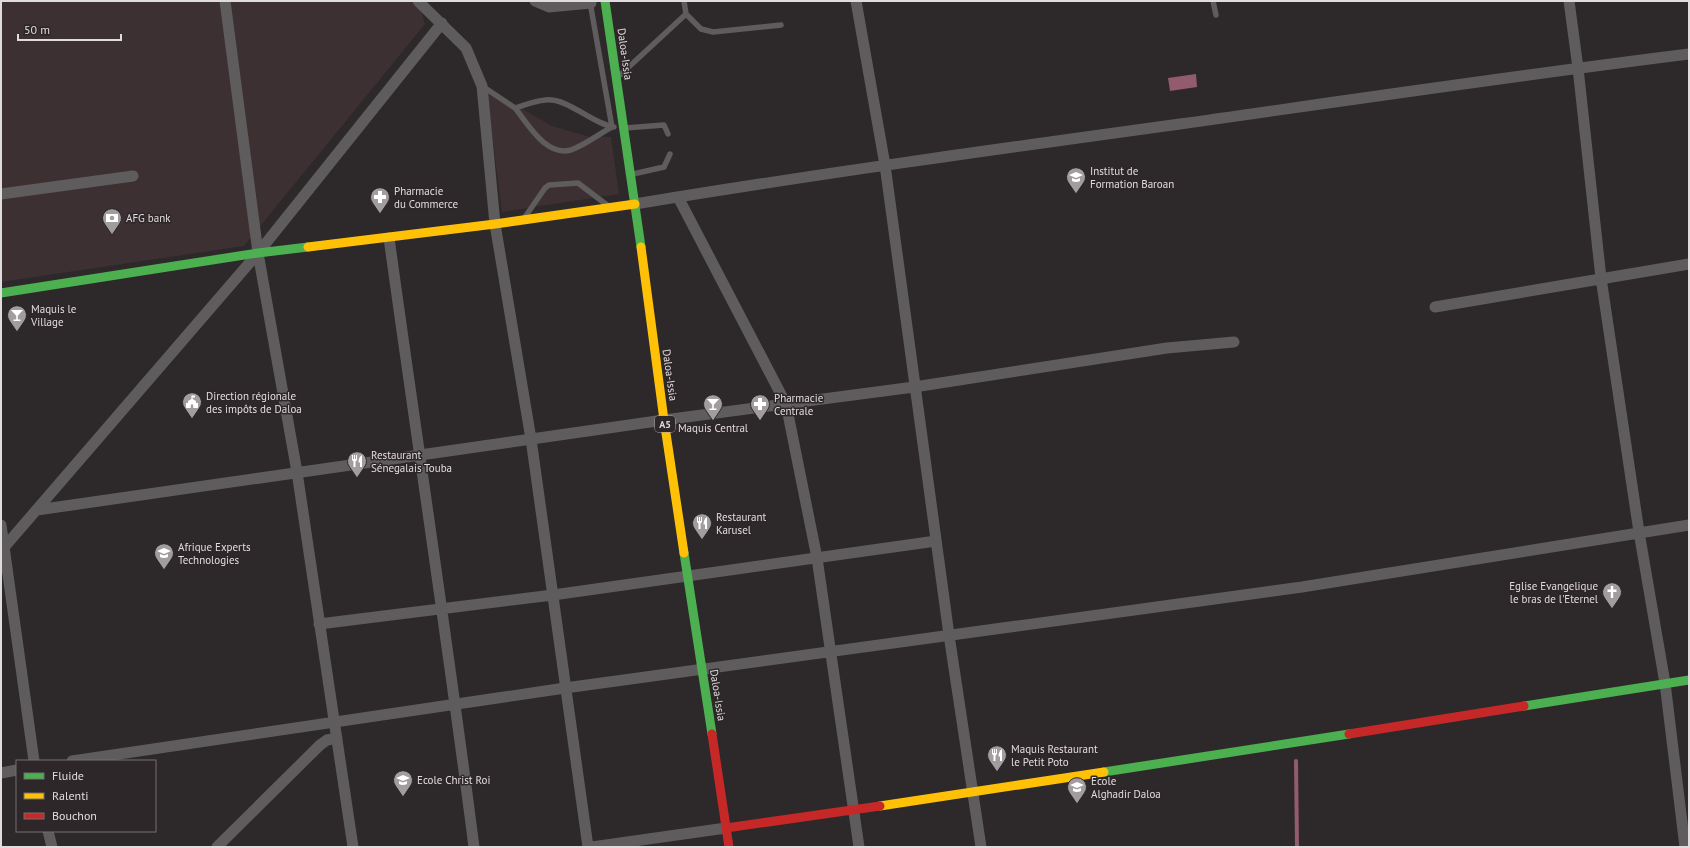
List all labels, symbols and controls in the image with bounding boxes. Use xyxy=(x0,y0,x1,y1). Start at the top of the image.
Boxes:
scale bar xyxy=(18,16,121,42)
text: 50 m xyxy=(24,22,50,37)
street label: Daloa-Issia xyxy=(614,27,636,81)
place label: Institut de Formation Baroan xyxy=(1090,164,1174,191)
school or university icon: Institut de Formation Baroan xyxy=(1065,166,1087,194)
place label: Pharmacie du Commerce xyxy=(394,184,458,211)
pharmacy icon: Pharmacie du Commerce xyxy=(369,186,391,214)
bank icon: AFG bank xyxy=(101,207,123,235)
place label: AFG bank xyxy=(126,211,171,225)
place label: Maquis le Village xyxy=(30,302,77,329)
bar icon: Maquis le Village xyxy=(6,304,28,332)
street label: Daloa-Issia xyxy=(659,348,681,402)
place label: Direction régionale des impôts de Daloa xyxy=(206,389,302,416)
public building icon: Direction régionale des impôts de Daloa xyxy=(181,391,203,419)
place label: Pharmacie Centrale xyxy=(774,391,824,418)
bar icon: Maquis Central xyxy=(702,393,724,421)
pharmacy icon: Pharmacie Centrale xyxy=(749,393,771,421)
road number: A5 xyxy=(655,416,675,432)
place label: Maquis Central xyxy=(678,421,749,435)
place label: Restaurant Sénegalais Touba xyxy=(371,448,452,475)
restaurant icon: Restaurant Sénegalais Touba xyxy=(346,450,368,478)
place label: Restaurant Karusel xyxy=(716,510,767,537)
restaurant icon: Restaurant Karusel xyxy=(691,512,713,540)
place label: Afrique Experts Technologies xyxy=(178,540,251,567)
school or university icon: Afrique Experts Technologies xyxy=(153,542,175,570)
place label: Eglise Evangelique le bras de l'Eternel xyxy=(1509,579,1599,606)
church icon: Eglise Evangelique le bras de l'Eternel xyxy=(1601,581,1623,609)
street label: Daloa-Issia xyxy=(707,668,729,722)
place label: Maquis Restaurant le Petit Poto xyxy=(1011,742,1098,769)
restaurant icon: Maquis Restaurant le Petit Poto xyxy=(986,744,1008,772)
legend xyxy=(16,760,156,832)
text: Fluide xyxy=(52,768,84,783)
school or university icon: Ecole Christ Roi xyxy=(392,769,414,797)
place label: Ecole Christ Roi xyxy=(417,773,490,787)
place label: Ecole Alghadir Daloa xyxy=(1091,774,1161,801)
school or university icon: Ecole Alghadir Daloa xyxy=(1066,776,1088,804)
text: Ralenti xyxy=(52,788,88,803)
text: Bouchon xyxy=(52,808,97,823)

